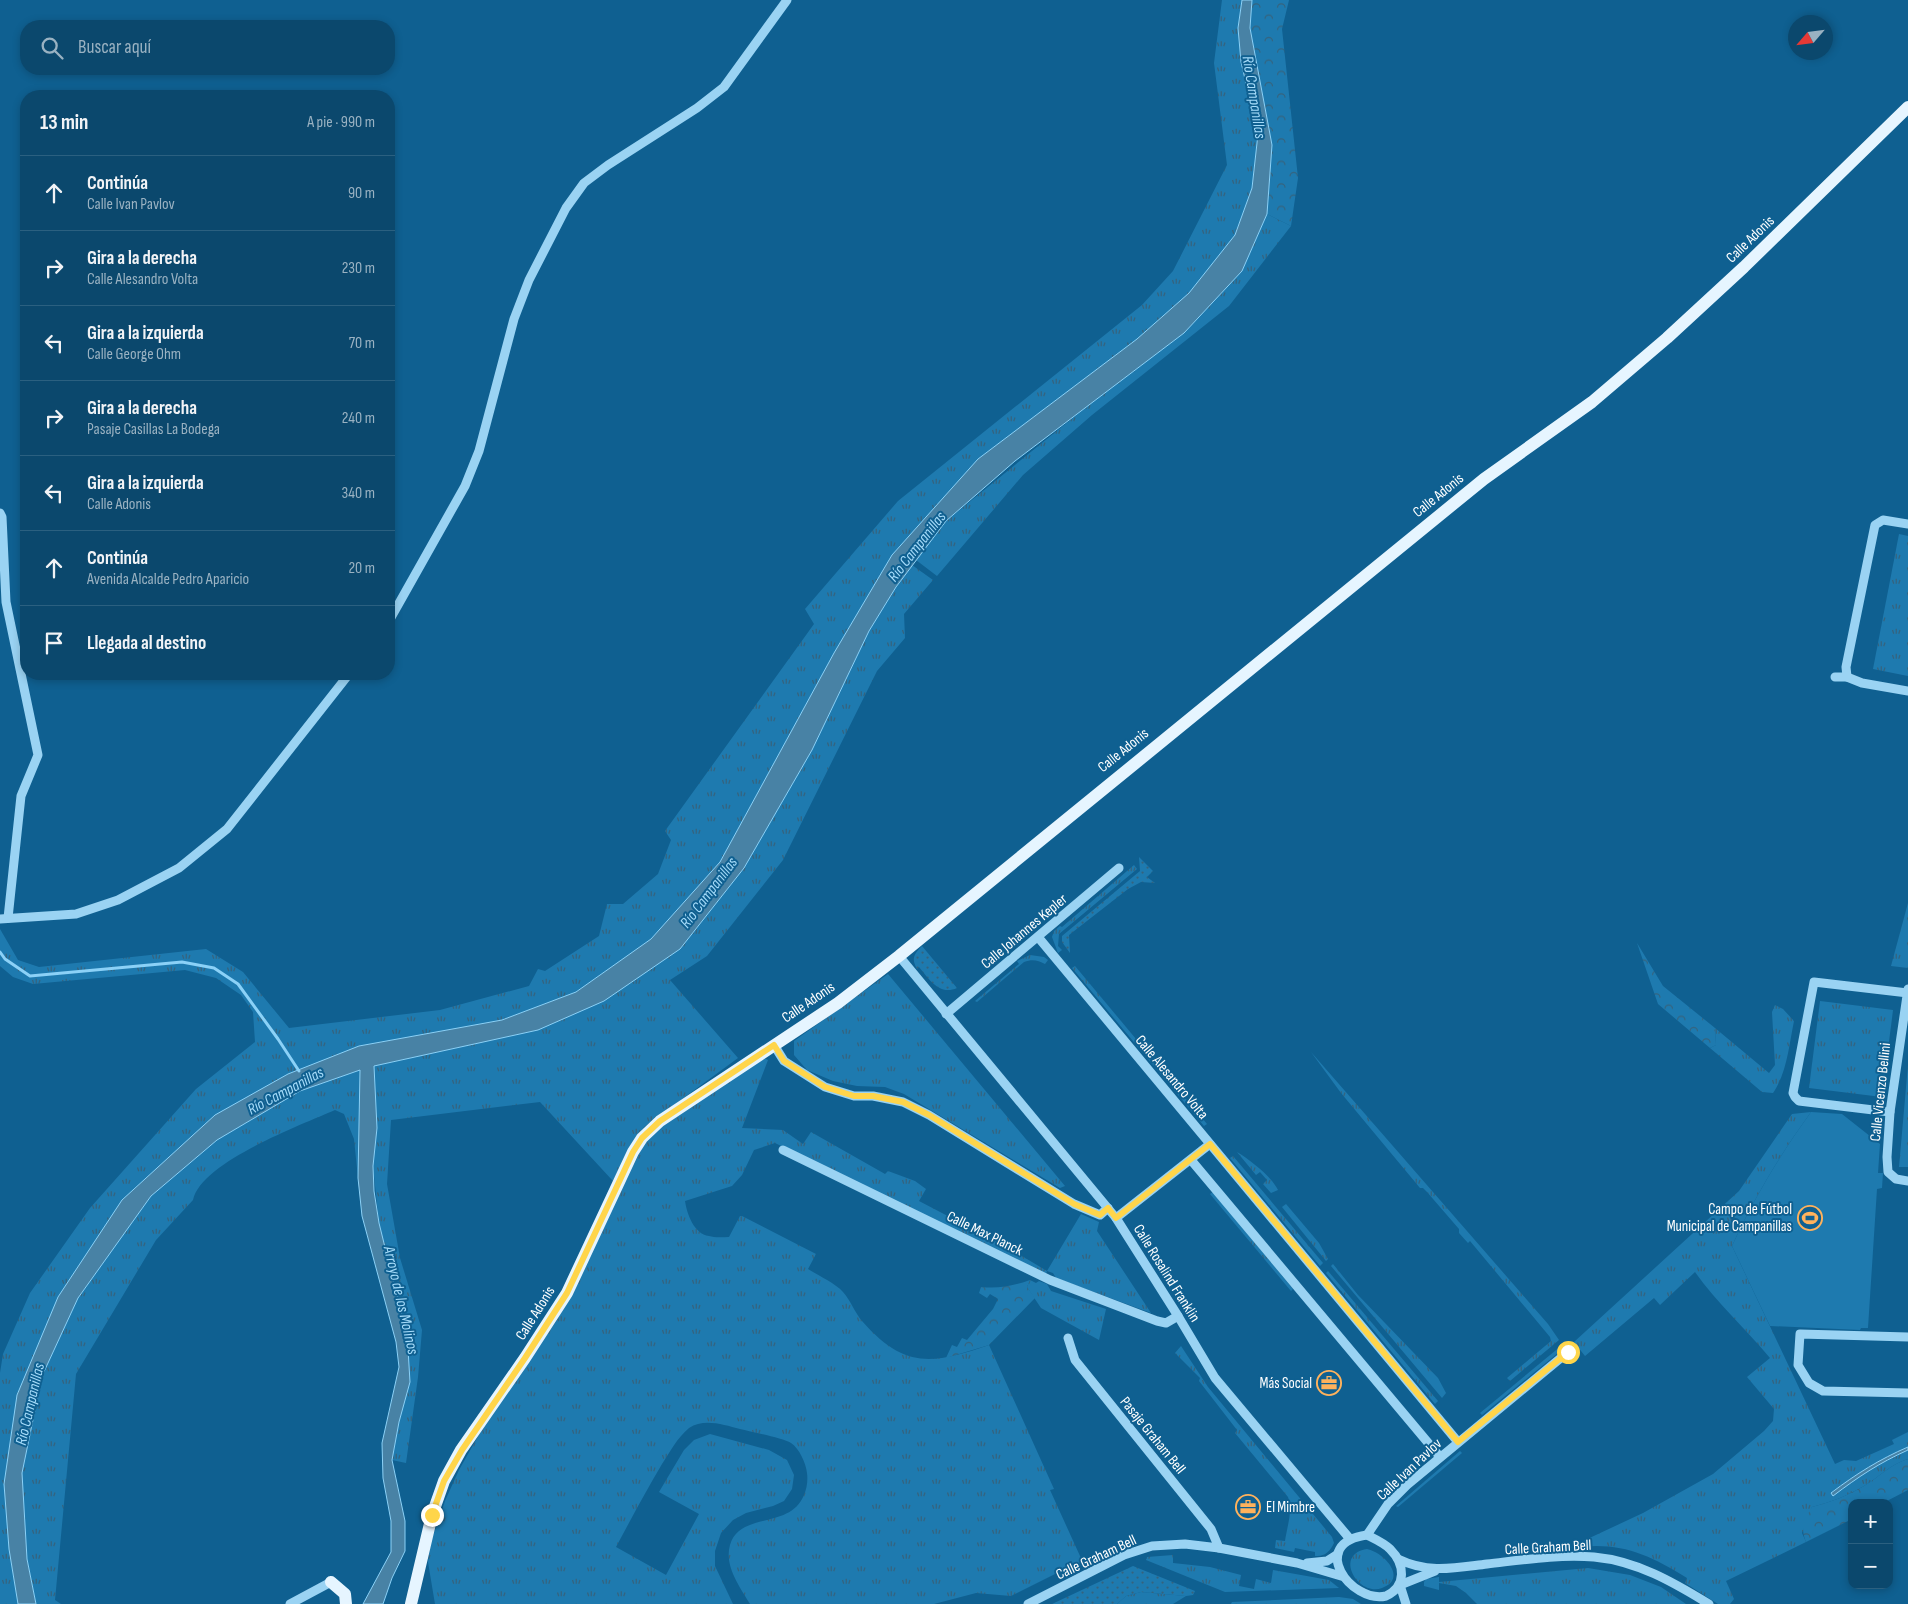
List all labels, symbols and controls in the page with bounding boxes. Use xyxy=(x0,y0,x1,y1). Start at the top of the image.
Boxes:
north arrow xyxy=(1788,15,1833,60)
search box xyxy=(20,20,395,75)
icon: search xyxy=(38,34,66,62)
text: Buscar aquí xyxy=(78,36,151,59)
water label: Río Campanillas xyxy=(1238,54,1270,140)
text: 13 min xyxy=(40,110,88,135)
text: A pie · 990 m xyxy=(307,113,375,132)
text: Continúa xyxy=(87,172,148,195)
icon: ahead xyxy=(40,179,68,207)
text: 90 m xyxy=(348,184,375,203)
text: Calle Ivan Pavlov xyxy=(87,195,175,214)
street label: Calle Adonis xyxy=(1722,212,1779,267)
text: Gira a la derecha xyxy=(87,247,197,270)
icon: right xyxy=(40,254,68,282)
text: 230 m xyxy=(342,259,375,278)
text: Calle Alesandro Volta xyxy=(87,270,198,289)
text: Gira a la izquierda xyxy=(87,322,204,345)
icon: left xyxy=(40,329,68,357)
text: 70 m xyxy=(349,334,375,353)
text: Calle George Ohm xyxy=(87,345,181,364)
text: Gira a la derecha xyxy=(87,397,197,420)
icon: right xyxy=(40,404,68,432)
text: 240 m xyxy=(342,409,375,428)
text: Pasaje Casillas La Bodega xyxy=(87,420,220,439)
street label: Calle Adonis xyxy=(1409,469,1468,522)
text: Gira a la izquierda xyxy=(87,472,204,495)
icon: left xyxy=(40,479,68,507)
text: 340 m xyxy=(342,484,375,503)
text: Calle Adonis xyxy=(87,495,151,514)
water label: Río Campanillas xyxy=(884,508,951,586)
text: Continúa xyxy=(87,547,148,570)
icon: ahead xyxy=(40,554,68,582)
text: 20 m xyxy=(348,559,375,578)
text: Avenida Alcalde Pedro Aparicio xyxy=(87,570,249,589)
icon: arrive xyxy=(40,629,68,657)
text: Llegada al destino xyxy=(87,632,206,655)
street label: Calle Adonis xyxy=(1094,724,1153,777)
water label: Río Campanillas xyxy=(676,853,742,932)
street label: Calle Johannes Kepler xyxy=(977,889,1072,973)
street label: Calle Adonis xyxy=(778,978,838,1027)
street label: Calle Alesandro Volta xyxy=(1131,1031,1213,1124)
street label: Calle Vicenzo Bellini xyxy=(1866,1042,1895,1142)
water label: Río Campanillas xyxy=(244,1063,327,1119)
place label: Campo de Fútbol Municipal de Campanillas xyxy=(1667,1200,1792,1236)
sports icon: Campo de Fútbol Municipal de Campanillas xyxy=(1797,1205,1823,1231)
street label: Calle Max Planck xyxy=(944,1207,1026,1260)
street label: Calle Rosalind Franklin xyxy=(1129,1221,1204,1326)
water label: Arroyo de los Molinos xyxy=(379,1243,422,1357)
street label: Calle Adonis xyxy=(511,1283,559,1344)
route start xyxy=(1557,1341,1580,1364)
water label: Río Campanillas xyxy=(12,1361,49,1447)
office icon: Más Social xyxy=(1316,1370,1342,1396)
place label: Más Social xyxy=(1260,1374,1312,1393)
street label: Pasaje Graham Bell xyxy=(1116,1393,1190,1478)
street label: Calle Ivan Pavlov xyxy=(1373,1434,1446,1504)
office icon: El Mimbre xyxy=(1235,1494,1261,1520)
place label: El Mimbre xyxy=(1266,1498,1315,1517)
map controls xyxy=(1848,1499,1893,1589)
button: + xyxy=(1848,1499,1893,1544)
route end xyxy=(421,1504,444,1527)
street label: Calle Graham Bell xyxy=(1053,1531,1139,1584)
street label: Calle Graham Bell xyxy=(1504,1536,1592,1559)
button: − xyxy=(1848,1544,1893,1589)

